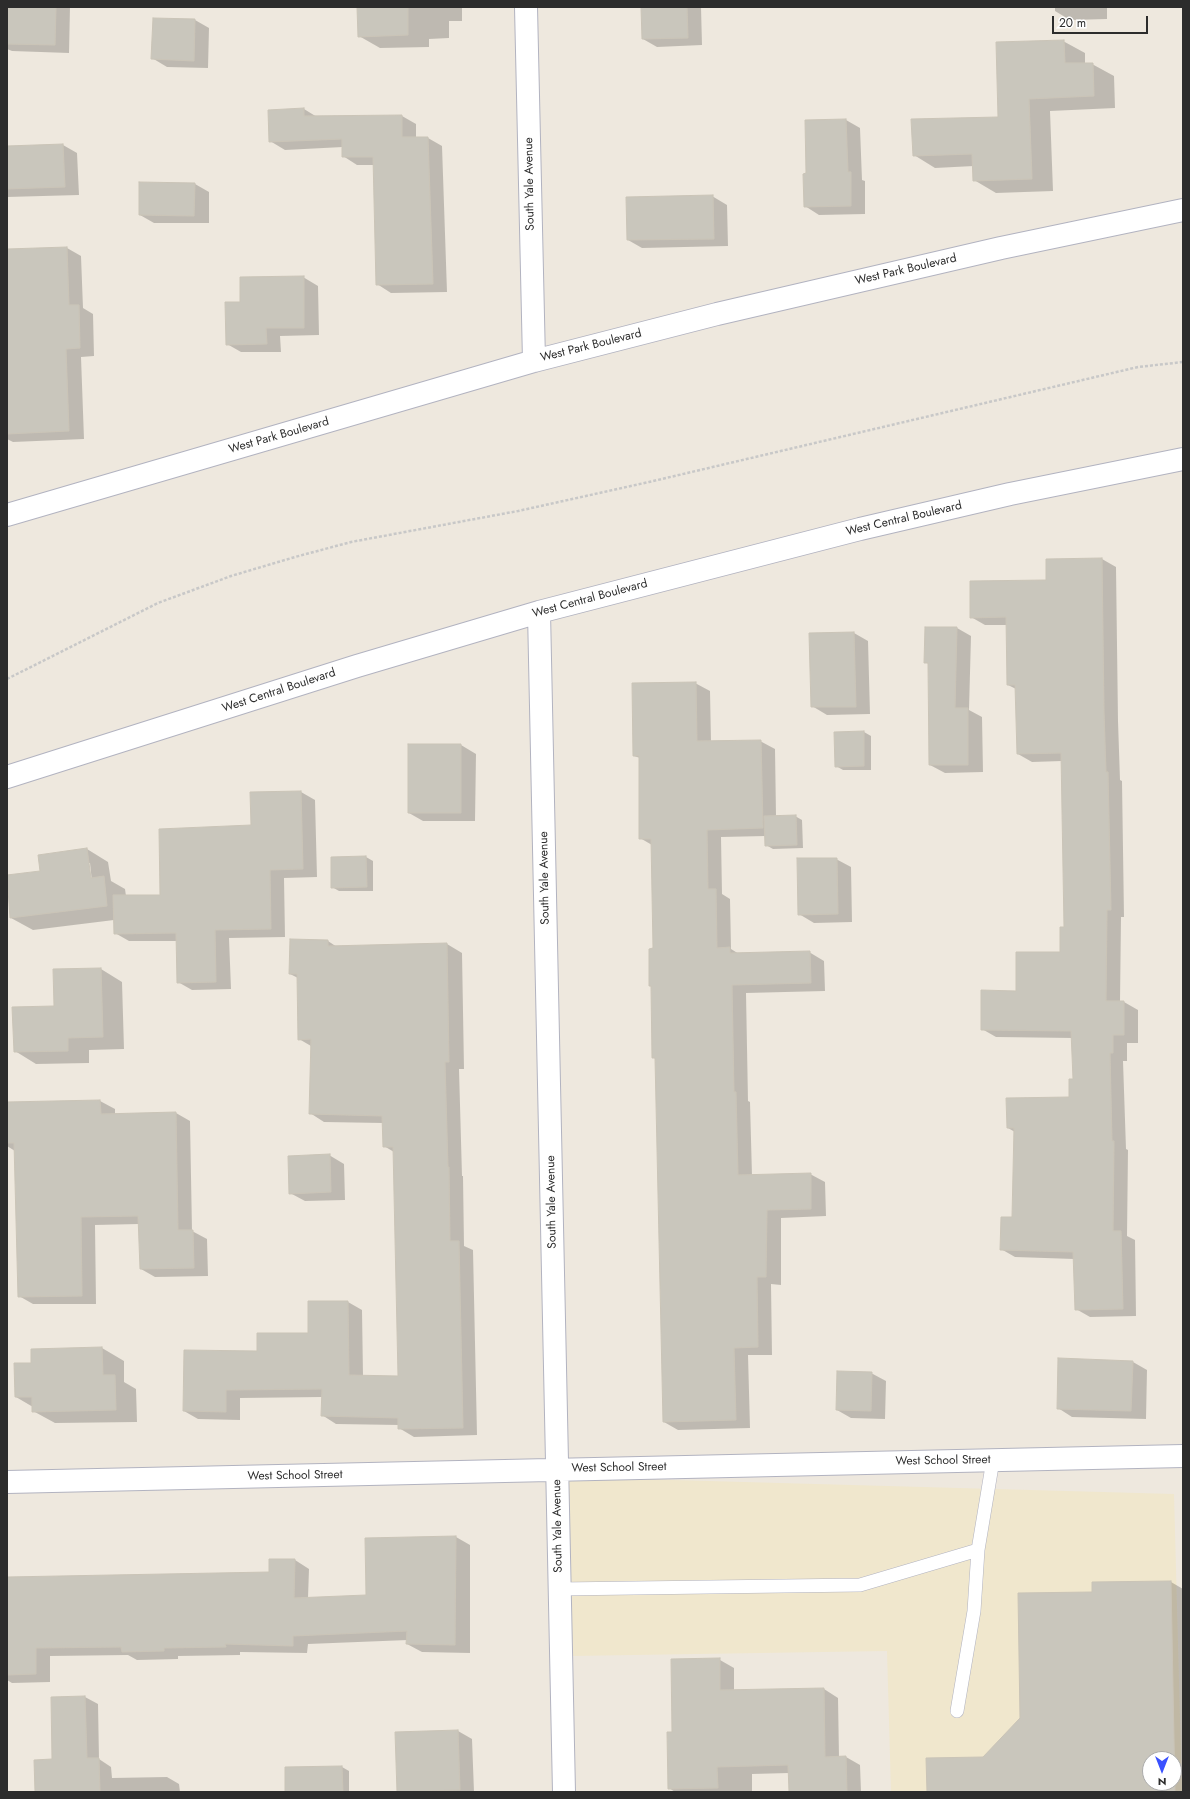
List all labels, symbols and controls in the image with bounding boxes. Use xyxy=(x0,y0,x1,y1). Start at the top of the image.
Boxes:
scale bar xyxy=(1054,8,1150,34)
text: 20 m xyxy=(1059,14,1086,32)
street label: South Yale Avenue xyxy=(522,137,538,231)
street label: West Park Boulevard xyxy=(854,251,958,289)
street label: West Park Boulevard xyxy=(539,326,643,366)
street label: West Park Boulevard xyxy=(227,415,331,457)
street label: West Central Boulevard xyxy=(845,499,963,539)
street label: West Central Boulevard xyxy=(531,577,649,621)
street label: West Central Boulevard xyxy=(220,666,338,716)
street label: South Yale Avenue xyxy=(537,831,553,925)
street label: South Yale Avenue xyxy=(544,1155,560,1249)
street label: West School Street xyxy=(895,1453,991,1469)
street label: West School Street xyxy=(571,1460,667,1476)
street label: West School Street xyxy=(247,1468,343,1484)
street label: South Yale Avenue xyxy=(550,1479,566,1573)
north arrow xyxy=(1142,1751,1182,1791)
text: N xyxy=(1158,1774,1166,1790)

